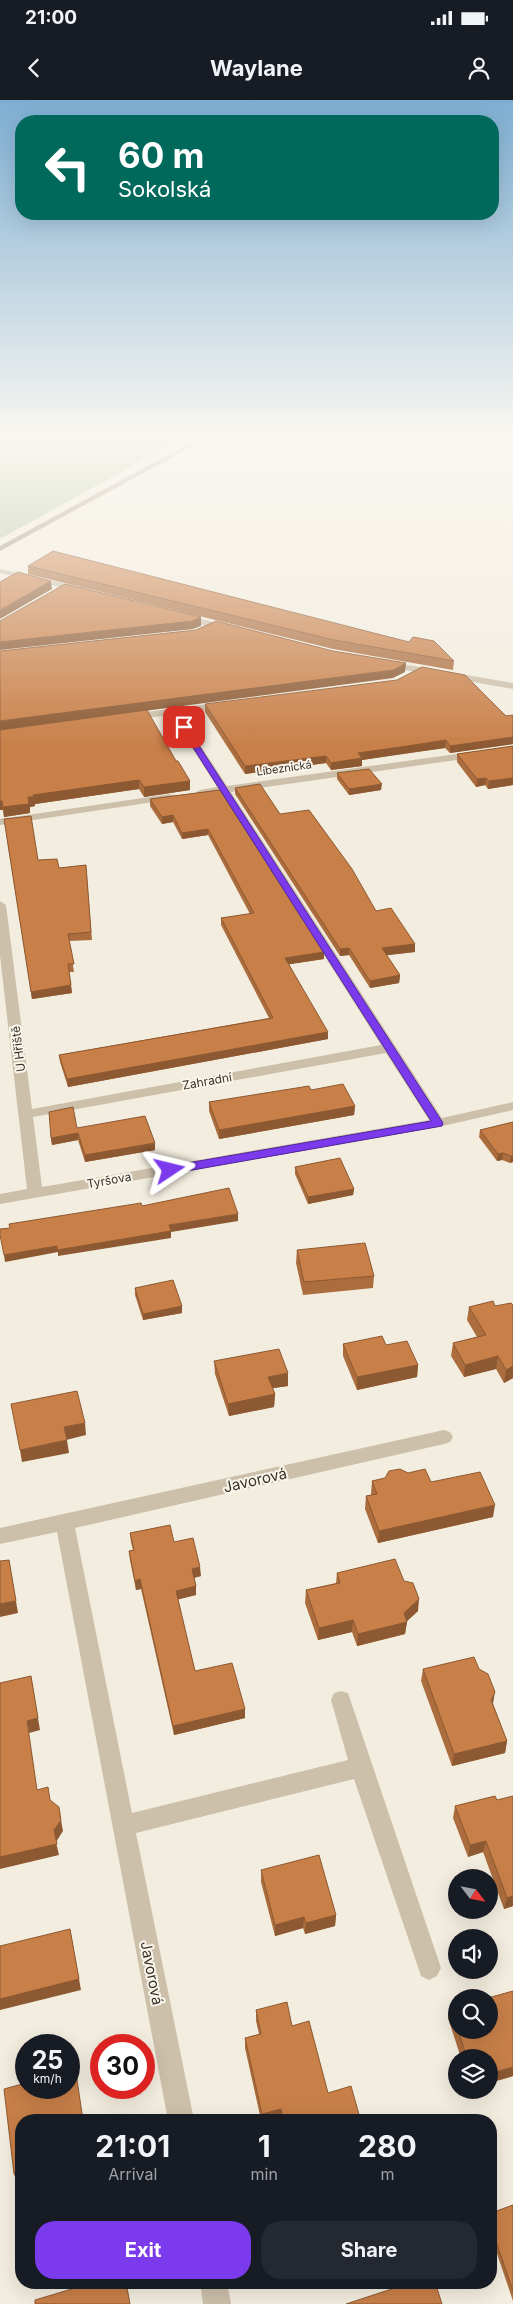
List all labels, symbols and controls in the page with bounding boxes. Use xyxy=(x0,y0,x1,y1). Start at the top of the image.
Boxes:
text: 21:00 xyxy=(25,6,77,29)
icon: back xyxy=(20,54,48,82)
icon: person xyxy=(465,54,493,82)
text: Waylane xyxy=(210,55,303,81)
text: 60 m xyxy=(118,134,205,176)
icon: left xyxy=(35,135,100,200)
text: Sokolská xyxy=(118,176,211,202)
pin xyxy=(163,706,205,748)
icon: arrive xyxy=(170,713,198,741)
street label: Líbeznická xyxy=(255,757,313,779)
street label: U Hřiště xyxy=(8,1025,28,1073)
street label: Zahradní xyxy=(181,1069,233,1093)
position arrow xyxy=(143,1143,195,1195)
street label: Tyršova xyxy=(86,1169,132,1191)
street label: Javorová xyxy=(221,1463,289,1497)
north arrow xyxy=(448,1869,498,1919)
map controls xyxy=(448,1869,498,2099)
button: sound xyxy=(448,1929,498,1979)
street label: Javorová xyxy=(136,1939,168,2007)
button: search xyxy=(448,1989,498,2039)
speed limit sign: 30 xyxy=(90,2034,155,2099)
text: 25 xyxy=(32,2045,63,2075)
button: layers xyxy=(448,2049,498,2099)
text: km/h xyxy=(33,2071,62,2086)
text: 21:01 xyxy=(95,2128,170,2164)
text: 1 xyxy=(258,2128,271,2164)
text: 280 xyxy=(358,2128,417,2164)
text: Arrival xyxy=(108,2164,157,2184)
text: min xyxy=(250,2164,278,2184)
text: m xyxy=(380,2164,394,2184)
button: Exit xyxy=(35,2221,251,2279)
button: Share xyxy=(261,2221,477,2279)

